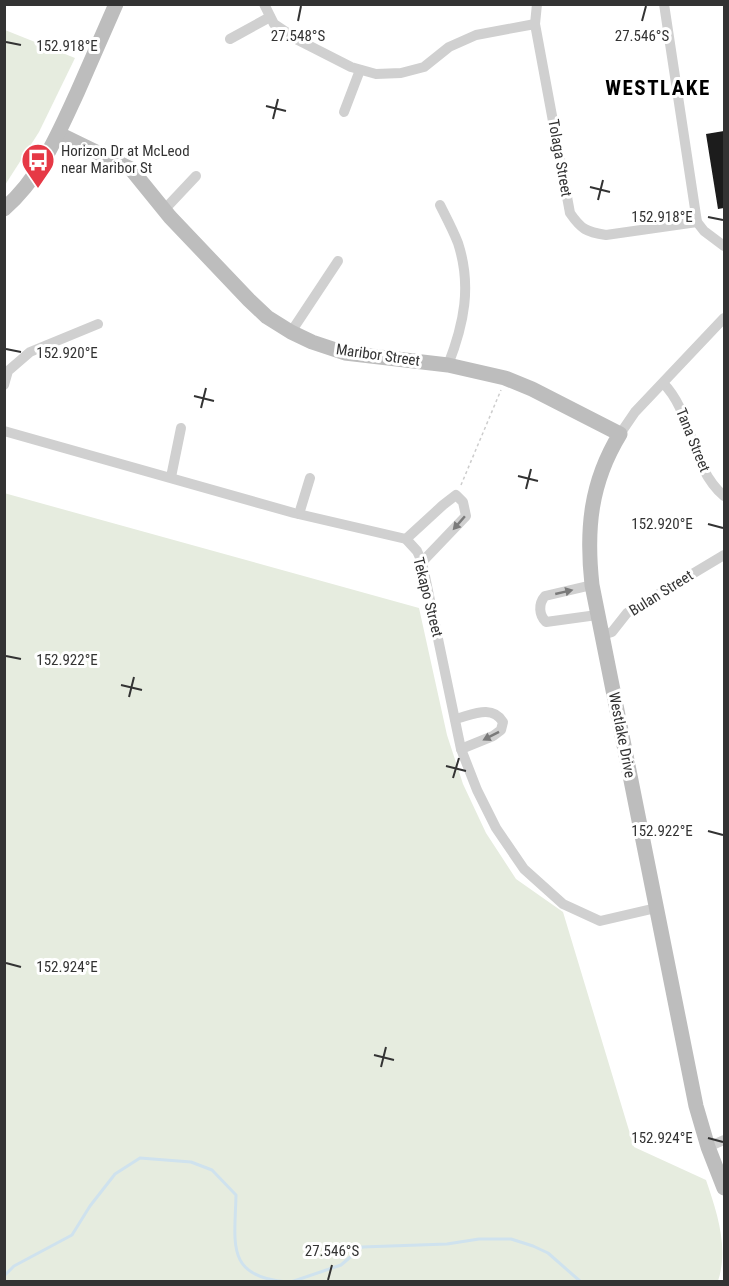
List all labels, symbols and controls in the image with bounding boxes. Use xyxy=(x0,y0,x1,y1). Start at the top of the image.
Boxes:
text: 27.548°S xyxy=(271,27,325,45)
text: 27.546°S xyxy=(615,27,669,45)
text: 152.918°E xyxy=(36,37,98,55)
district label: WESTLAKE xyxy=(605,76,711,100)
street label: Tolaga Street xyxy=(544,118,576,198)
bus stop icon: Horizon Dr at McLeod near Maribor St xyxy=(20,142,56,189)
place label: Horizon Dr at McLeod near Maribor St xyxy=(61,142,190,177)
text: 152.918°E xyxy=(631,208,693,226)
street label: Maribor Street xyxy=(335,340,421,370)
text: 152.920°E xyxy=(36,344,98,362)
street label: Tana Street xyxy=(672,405,714,475)
one-way arrow xyxy=(453,515,466,531)
text: 152.920°E xyxy=(631,515,693,533)
street label: Tekapo Street xyxy=(409,555,447,639)
street label: Bulan Street xyxy=(626,566,696,620)
one-way arrow xyxy=(555,587,574,596)
text: 152.922°E xyxy=(36,651,98,669)
street label: Westlake Drive xyxy=(605,691,639,779)
one-way arrow xyxy=(482,731,499,741)
text: 152.922°E xyxy=(631,822,693,840)
text: 152.924°E xyxy=(36,958,98,976)
text: 152.924°E xyxy=(631,1129,693,1147)
text: 27.546°S xyxy=(305,1242,359,1260)

